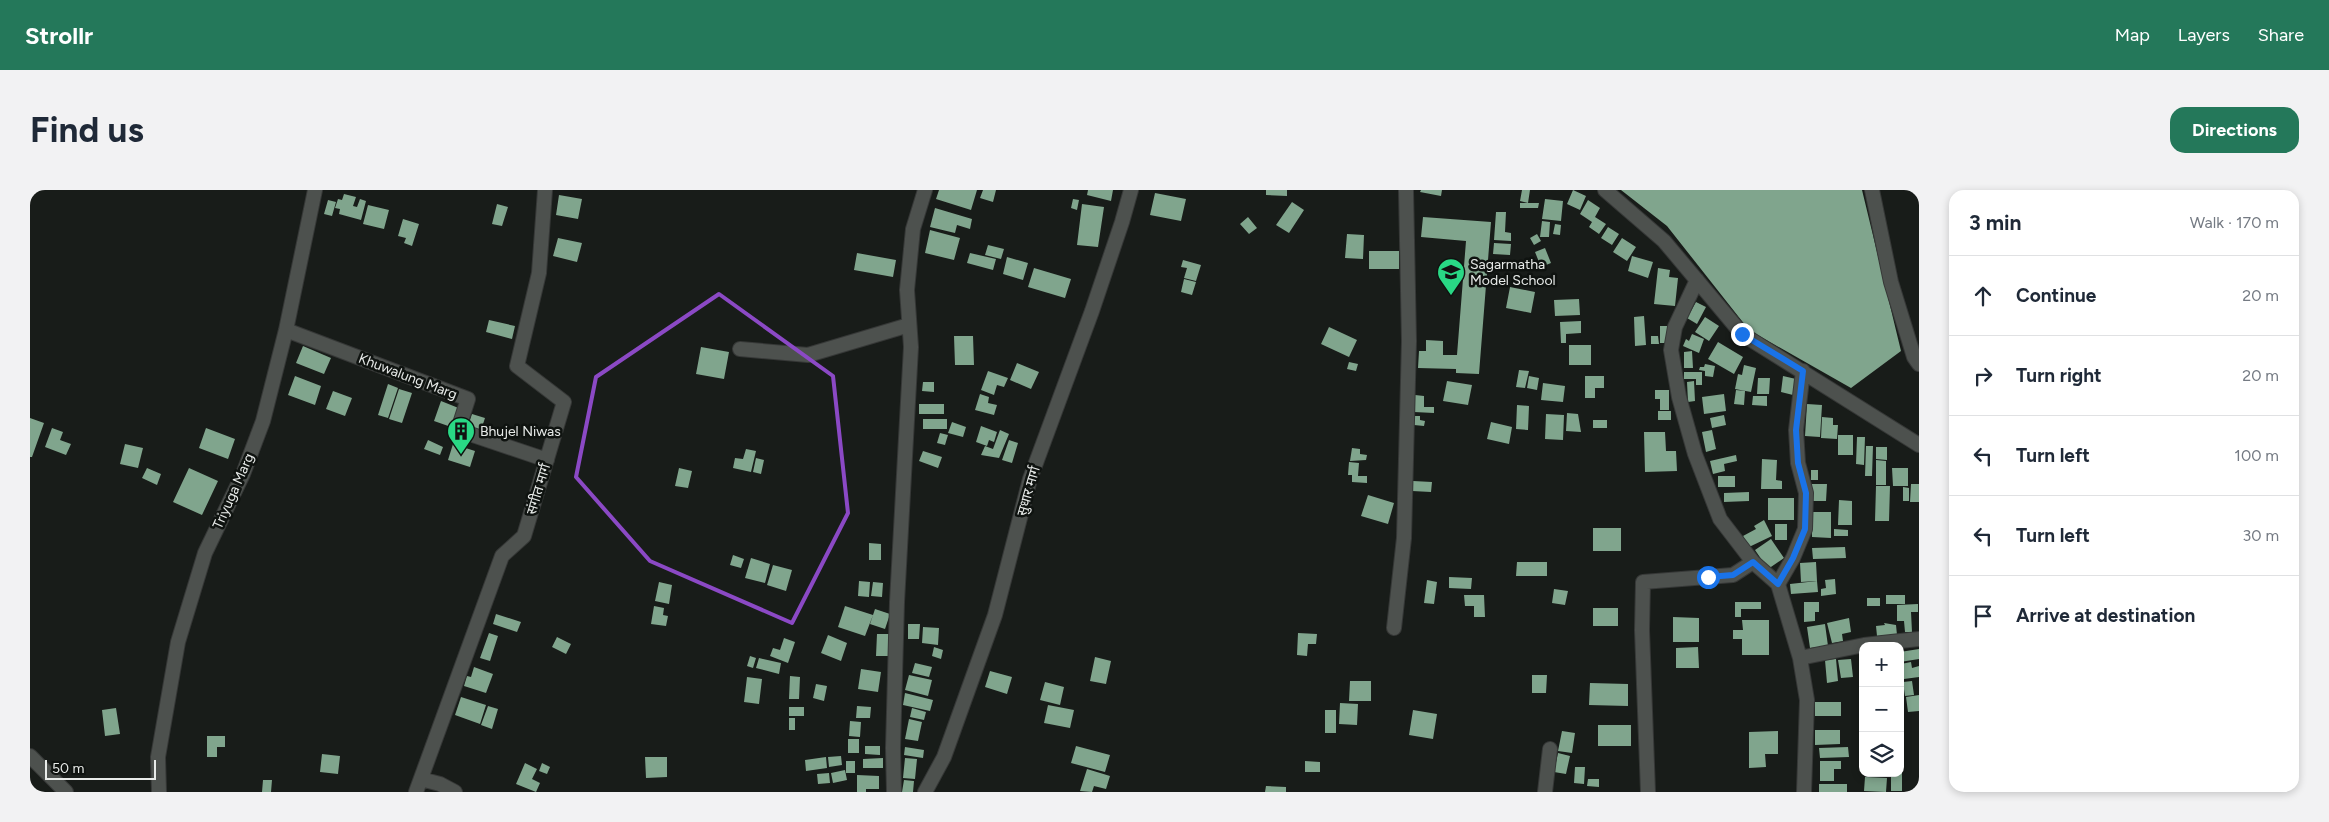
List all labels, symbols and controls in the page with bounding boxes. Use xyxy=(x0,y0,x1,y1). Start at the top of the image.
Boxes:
text: Strollr xyxy=(25,21,93,50)
text: Map xyxy=(2115,24,2150,46)
text: Layers xyxy=(2178,24,2230,46)
text: Share xyxy=(2258,24,2304,46)
button: Directions xyxy=(2170,107,2299,153)
text: Find us xyxy=(30,109,144,151)
text: 3 min xyxy=(1969,210,2021,235)
text: Walk · 170 m xyxy=(2190,213,2279,232)
place label: Sagarmatha Model School xyxy=(1470,256,1556,289)
school or university icon: Sagarmatha Model School xyxy=(1436,257,1466,296)
icon: ahead xyxy=(1969,282,1997,310)
text: Continue xyxy=(2016,284,2096,307)
text: 20 m xyxy=(2242,286,2279,305)
route end xyxy=(1731,323,1754,346)
street label: Khuwalung Marg xyxy=(356,350,460,403)
icon: right xyxy=(1969,362,1997,390)
text: Turn right xyxy=(2016,364,2102,387)
text: 20 m xyxy=(2242,366,2279,385)
building icon: Bhujel Niwas xyxy=(446,416,476,455)
place label: Bhujel Niwas xyxy=(480,423,561,440)
icon: left xyxy=(1969,442,1997,470)
text: Turn left xyxy=(2016,444,2090,467)
text: 100 m xyxy=(2234,446,2279,465)
street label: Triyuga Marg xyxy=(209,451,258,532)
street label: संगीत मार्ग xyxy=(523,461,555,517)
street label: सुधार मार्ग xyxy=(1013,463,1045,518)
icon: left xyxy=(1969,522,1997,550)
text: Turn left xyxy=(2016,524,2090,547)
text: 30 m xyxy=(2242,526,2279,545)
route start xyxy=(1697,566,1720,589)
icon: arrive xyxy=(1969,602,1997,630)
text: Arrive at destination xyxy=(2016,604,2195,627)
map controls xyxy=(1859,642,1904,777)
button: + xyxy=(1859,642,1904,687)
button: − xyxy=(1859,687,1904,732)
button: layers xyxy=(1859,732,1904,777)
scale bar xyxy=(45,757,156,780)
text: 50 m xyxy=(52,760,84,777)

